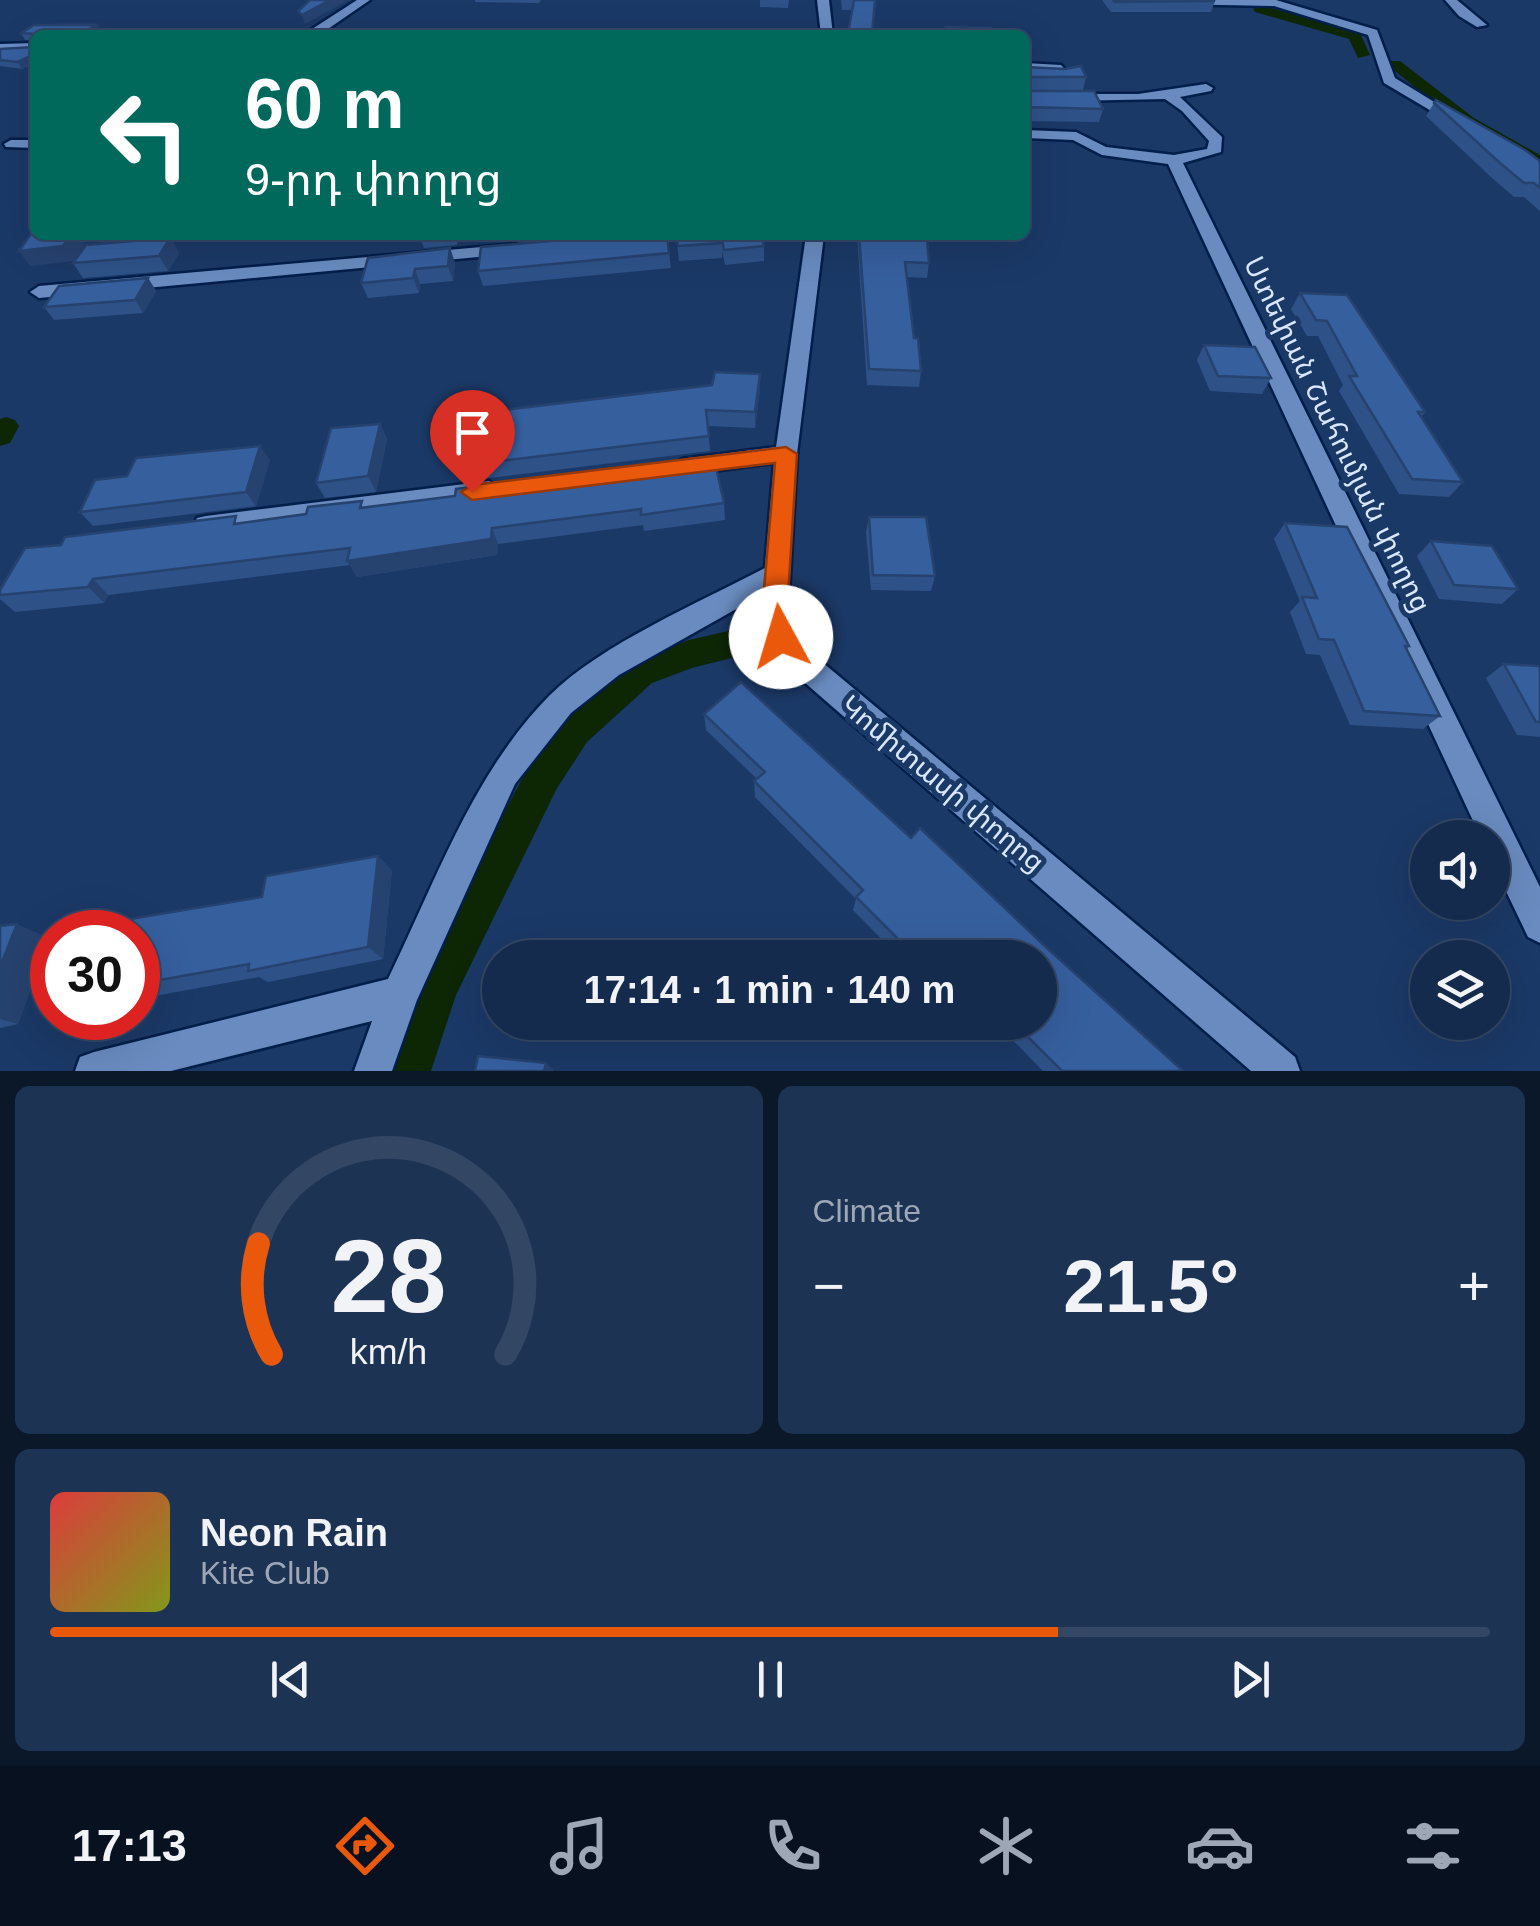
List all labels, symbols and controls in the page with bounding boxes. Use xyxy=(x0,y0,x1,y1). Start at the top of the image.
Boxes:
text: 60 m xyxy=(245,65,405,143)
icon: left xyxy=(80,70,210,200)
text: 9-րդ փողոց xyxy=(245,154,502,205)
street label: Ստեփան Շահումյան փողոց xyxy=(1237,251,1437,617)
pin xyxy=(430,390,515,493)
icon: arrive xyxy=(445,405,500,460)
position arrow xyxy=(729,585,833,689)
street label: Կոմիտասի փողոց xyxy=(834,689,1051,878)
map controls xyxy=(1410,820,1510,1040)
button: sound xyxy=(1410,820,1510,920)
speed limit sign: 30 xyxy=(30,910,160,1040)
button: layers xyxy=(1410,940,1510,1040)
text: 17:14 · 1 min · 140 m xyxy=(584,969,955,1011)
text: Climate xyxy=(813,1193,921,1229)
text: 28 xyxy=(331,1218,447,1334)
text: 21.5° xyxy=(1063,1244,1239,1328)
text: − xyxy=(813,1255,845,1317)
text: + xyxy=(1458,1255,1490,1317)
text: km/h xyxy=(350,1332,427,1372)
text: Neon Rain xyxy=(200,1512,388,1554)
text: Kite Club xyxy=(200,1555,330,1591)
icon: previous xyxy=(263,1652,318,1707)
icon: pause xyxy=(743,1652,798,1707)
icon: next xyxy=(1223,1652,1278,1707)
icon: directions xyxy=(330,1811,400,1881)
icon: music xyxy=(544,1811,614,1881)
icon: phone xyxy=(758,1811,828,1881)
icon: climate xyxy=(971,1811,1041,1881)
icon: car xyxy=(1185,1811,1255,1881)
icon: filters xyxy=(1398,1811,1468,1881)
text: 17:13 xyxy=(72,1820,187,1871)

